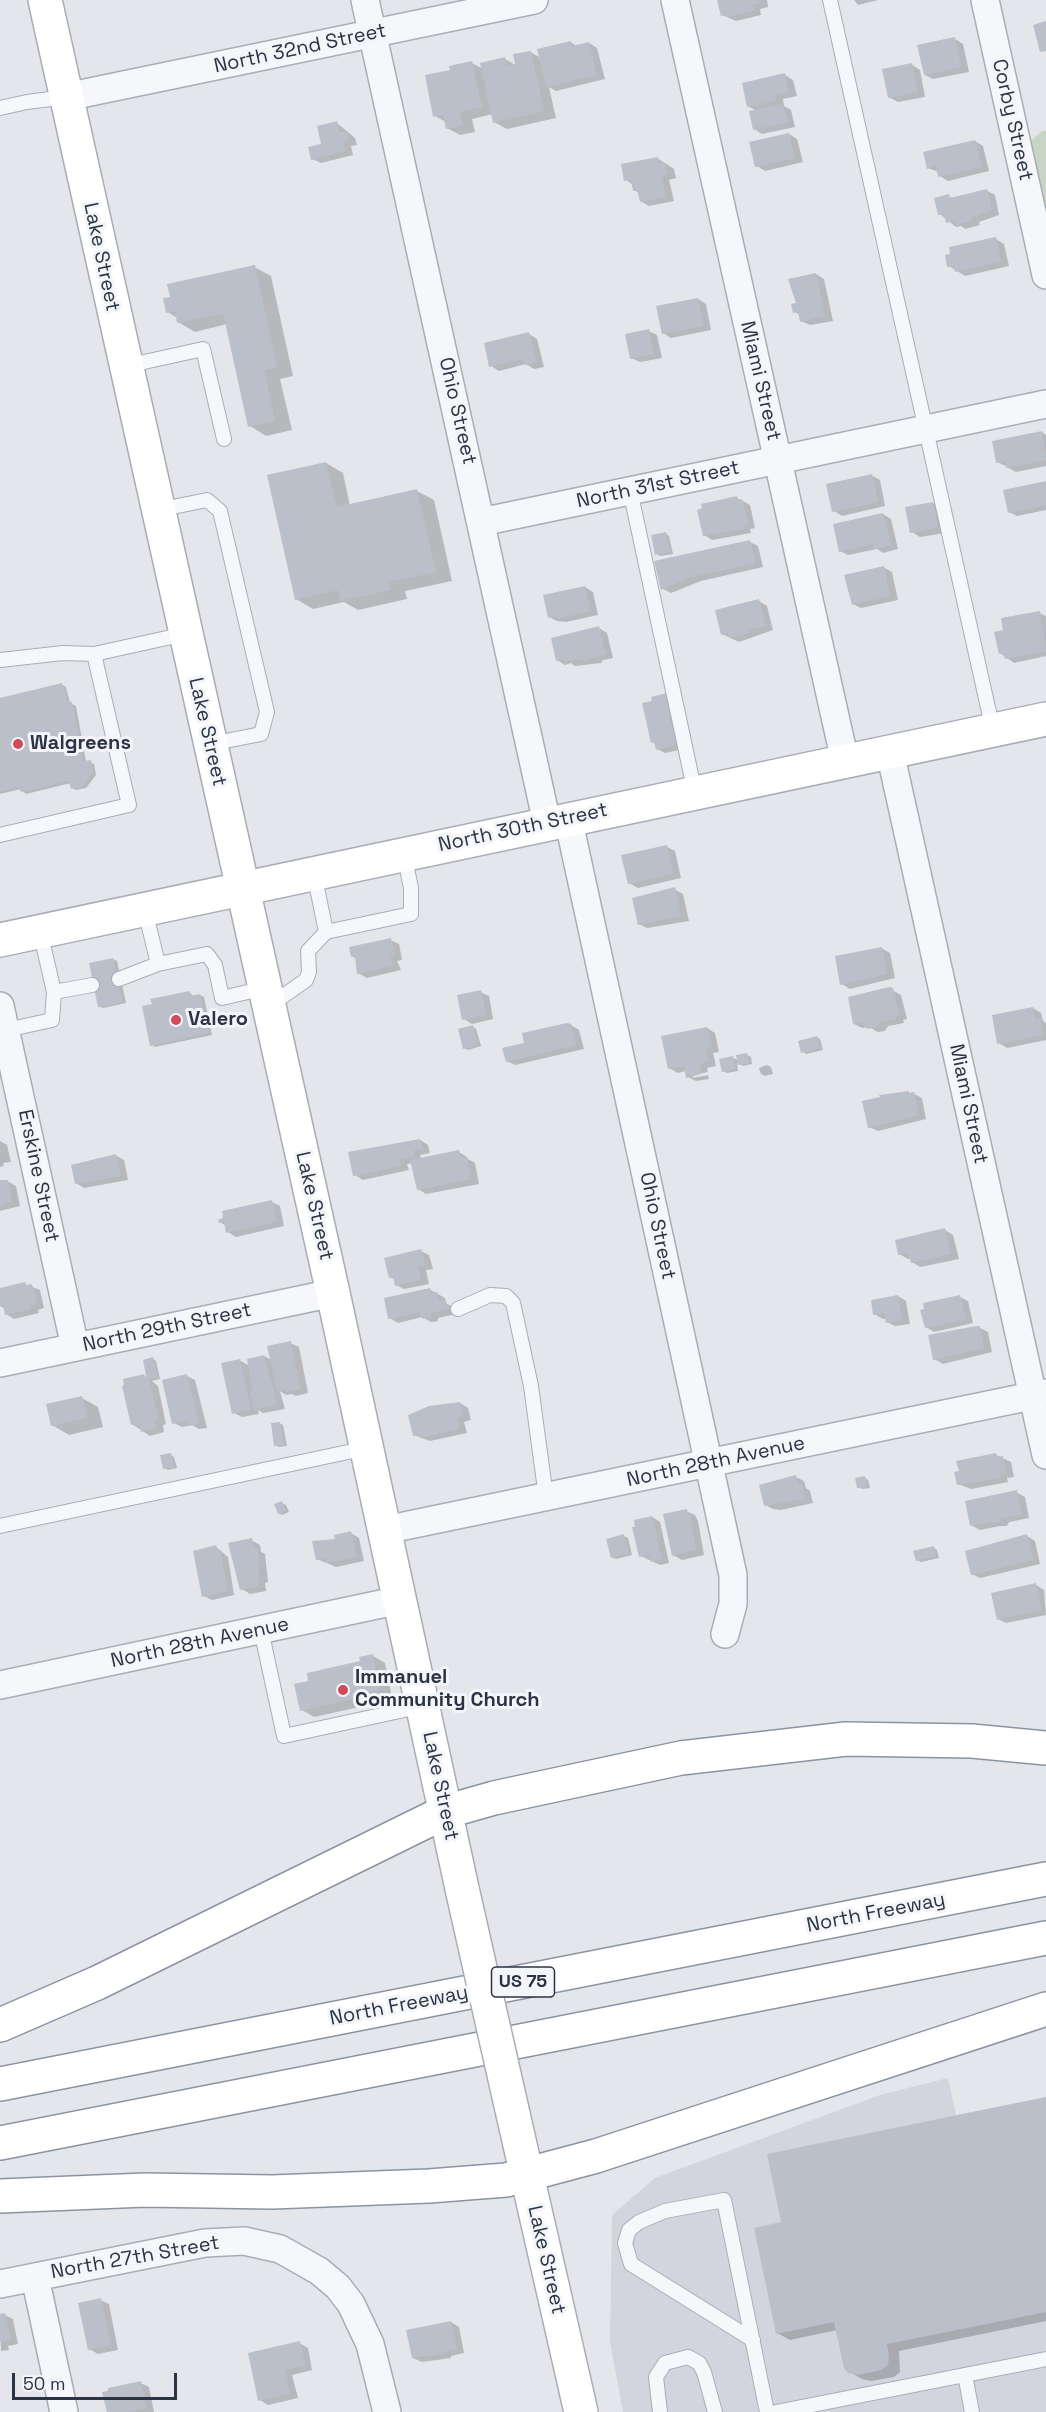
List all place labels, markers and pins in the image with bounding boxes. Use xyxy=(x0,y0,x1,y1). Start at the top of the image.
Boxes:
place label: Walgreens xyxy=(30,732,131,756)
marker: Walgreens xyxy=(11,737,25,751)
place label: Valero xyxy=(188,1008,248,1032)
marker: Valero xyxy=(169,1013,183,1027)
place label: Immanuel Community Church xyxy=(355,1666,540,1713)
marker: Immanuel Community Church xyxy=(336,1683,350,1697)

